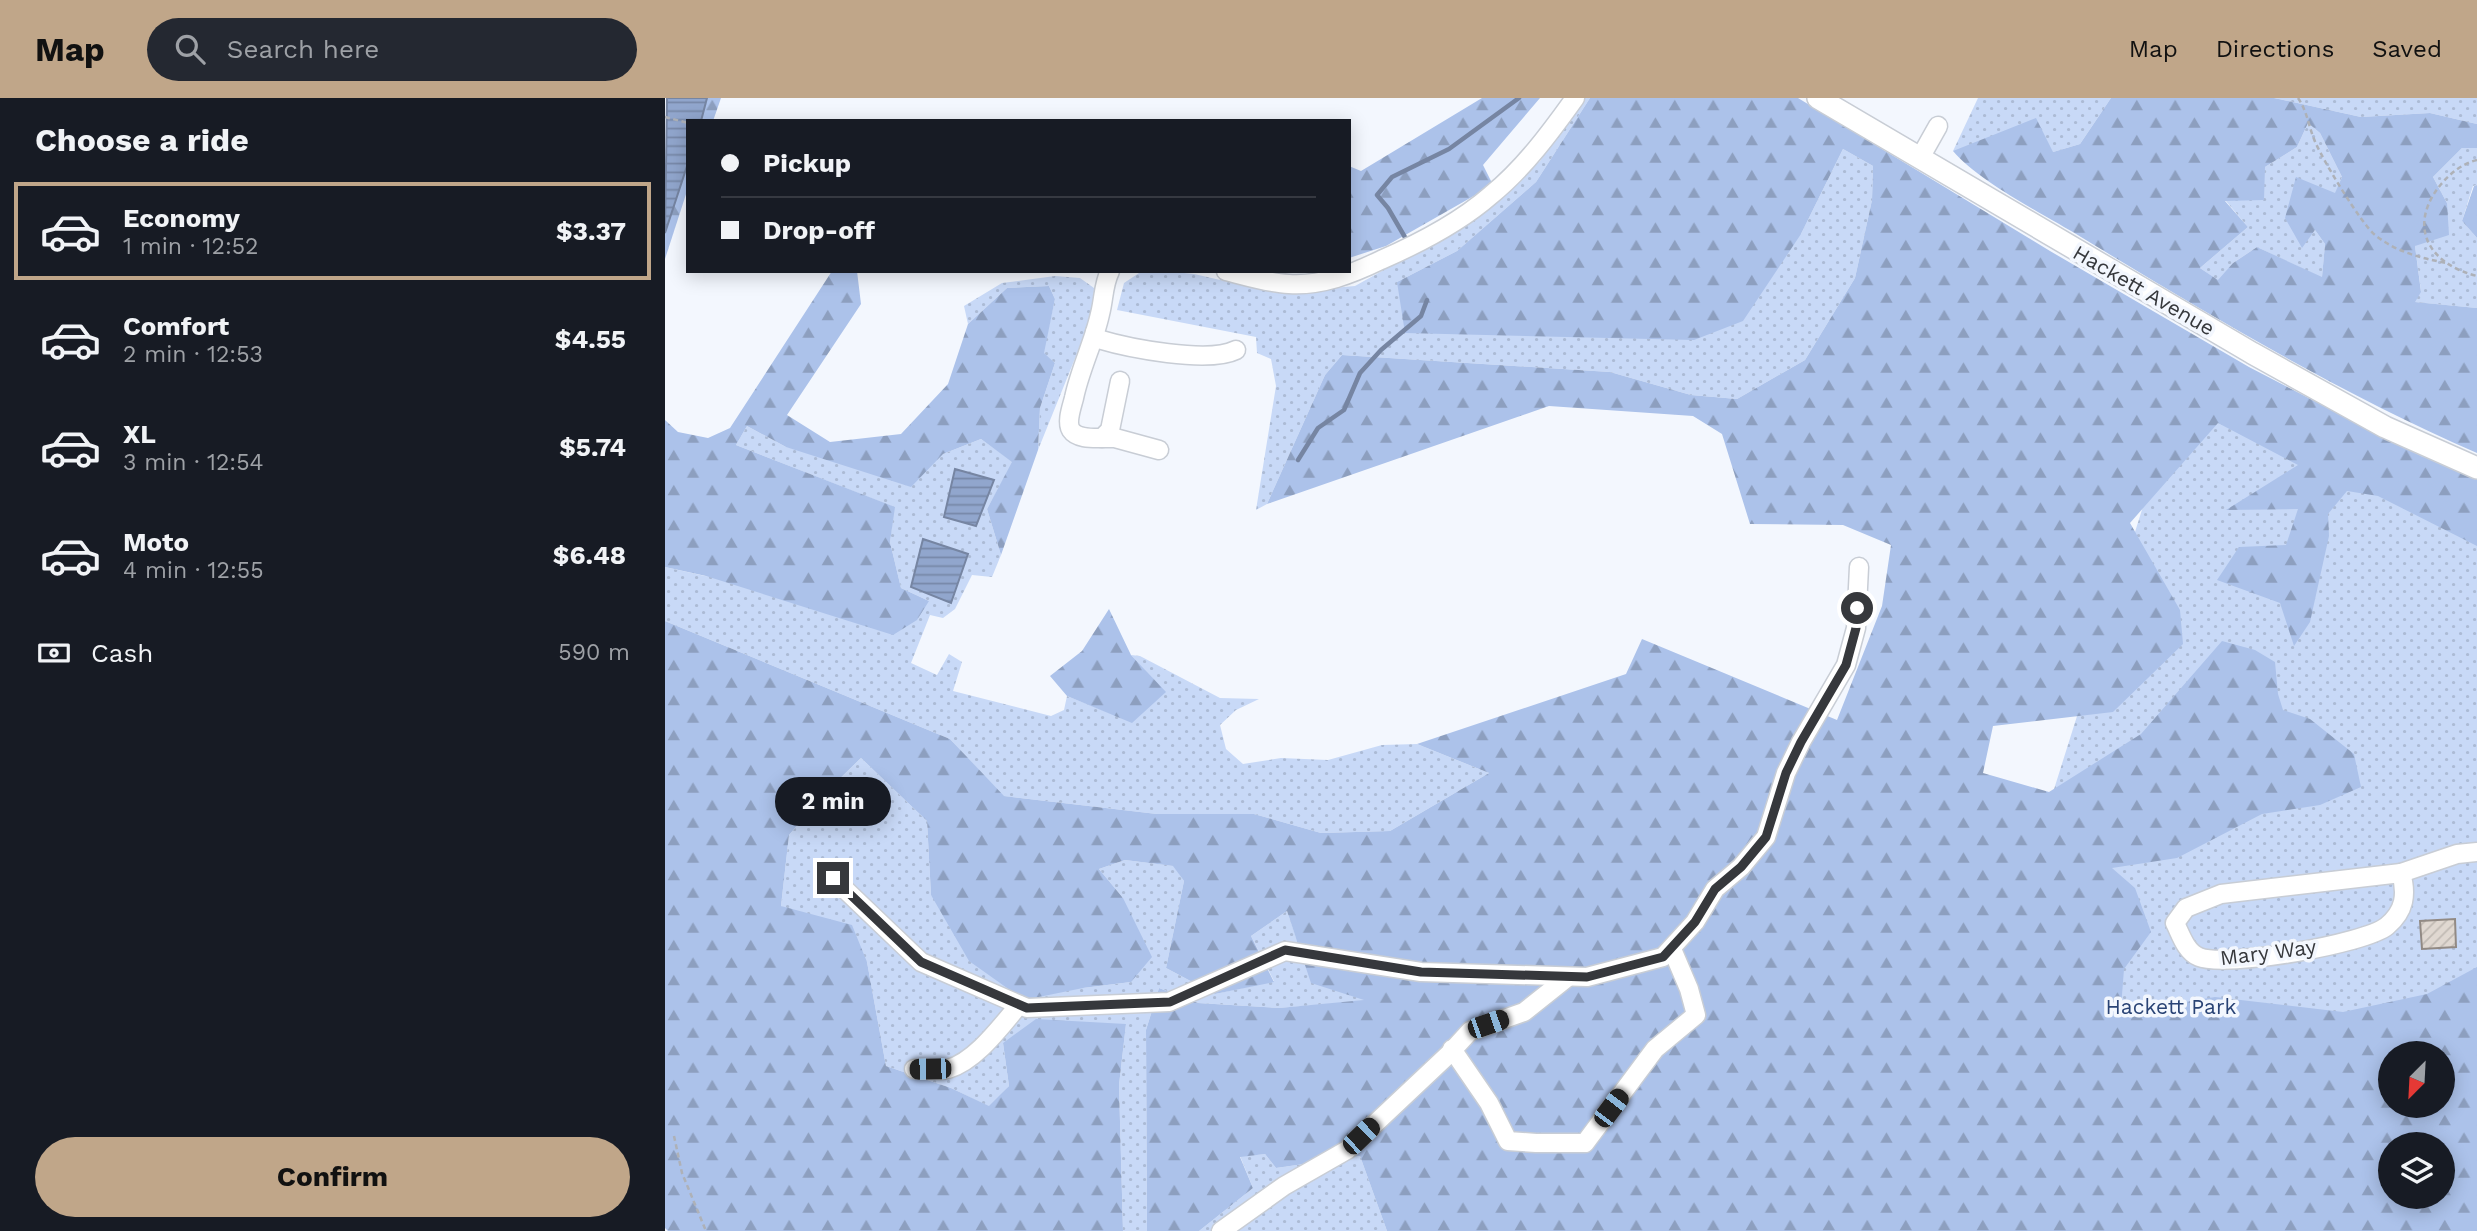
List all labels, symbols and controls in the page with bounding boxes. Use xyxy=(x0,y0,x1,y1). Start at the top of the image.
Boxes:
search box xyxy=(147,18,637,81)
text: Map xyxy=(35,30,105,69)
icon: search xyxy=(171,30,209,68)
text: Search here xyxy=(227,34,379,64)
text: Map xyxy=(2129,35,2178,63)
text: Directions xyxy=(2216,35,2334,63)
text: Saved xyxy=(2372,35,2442,63)
text: Choose a ride xyxy=(35,121,249,159)
text: Pickup xyxy=(763,148,851,178)
icon: car xyxy=(39,200,102,263)
text: Economy xyxy=(123,203,240,233)
text: Drop-off xyxy=(763,215,875,245)
text: $3.37 xyxy=(556,216,626,246)
text: 1 min · 12:52 xyxy=(123,233,259,260)
street label: Hackett Avenue xyxy=(2069,239,2219,341)
icon: car xyxy=(39,308,102,371)
text: Comfort xyxy=(123,311,229,341)
text: $4.55 xyxy=(555,324,626,354)
text: 2 min · 12:53 xyxy=(123,341,263,368)
icon: car xyxy=(39,416,102,479)
text: XL xyxy=(123,419,156,449)
text: $5.74 xyxy=(559,432,626,462)
text: 3 min · 12:54 xyxy=(123,449,264,476)
icon: car xyxy=(39,524,102,587)
text: Moto xyxy=(123,527,189,557)
text: $6.48 xyxy=(553,540,626,570)
text: 4 min · 12:55 xyxy=(123,557,264,584)
route start xyxy=(1841,592,1873,624)
icon: cash xyxy=(35,634,73,672)
text: Cash xyxy=(91,638,153,668)
text: 590 m xyxy=(558,639,630,666)
callout: 2 min xyxy=(775,776,891,826)
text: 2 min xyxy=(802,788,864,815)
route end xyxy=(817,862,849,894)
street label: Mary Way xyxy=(2218,934,2318,970)
park label: Hackett Park xyxy=(2106,994,2237,1019)
car xyxy=(1465,1007,1512,1041)
north arrow xyxy=(2378,1041,2455,1118)
map controls xyxy=(2378,1041,2455,1209)
car xyxy=(909,1058,952,1080)
car xyxy=(1590,1085,1633,1131)
car xyxy=(1339,1114,1384,1158)
button: layers xyxy=(2378,1132,2455,1209)
button: Confirm xyxy=(35,1137,630,1217)

